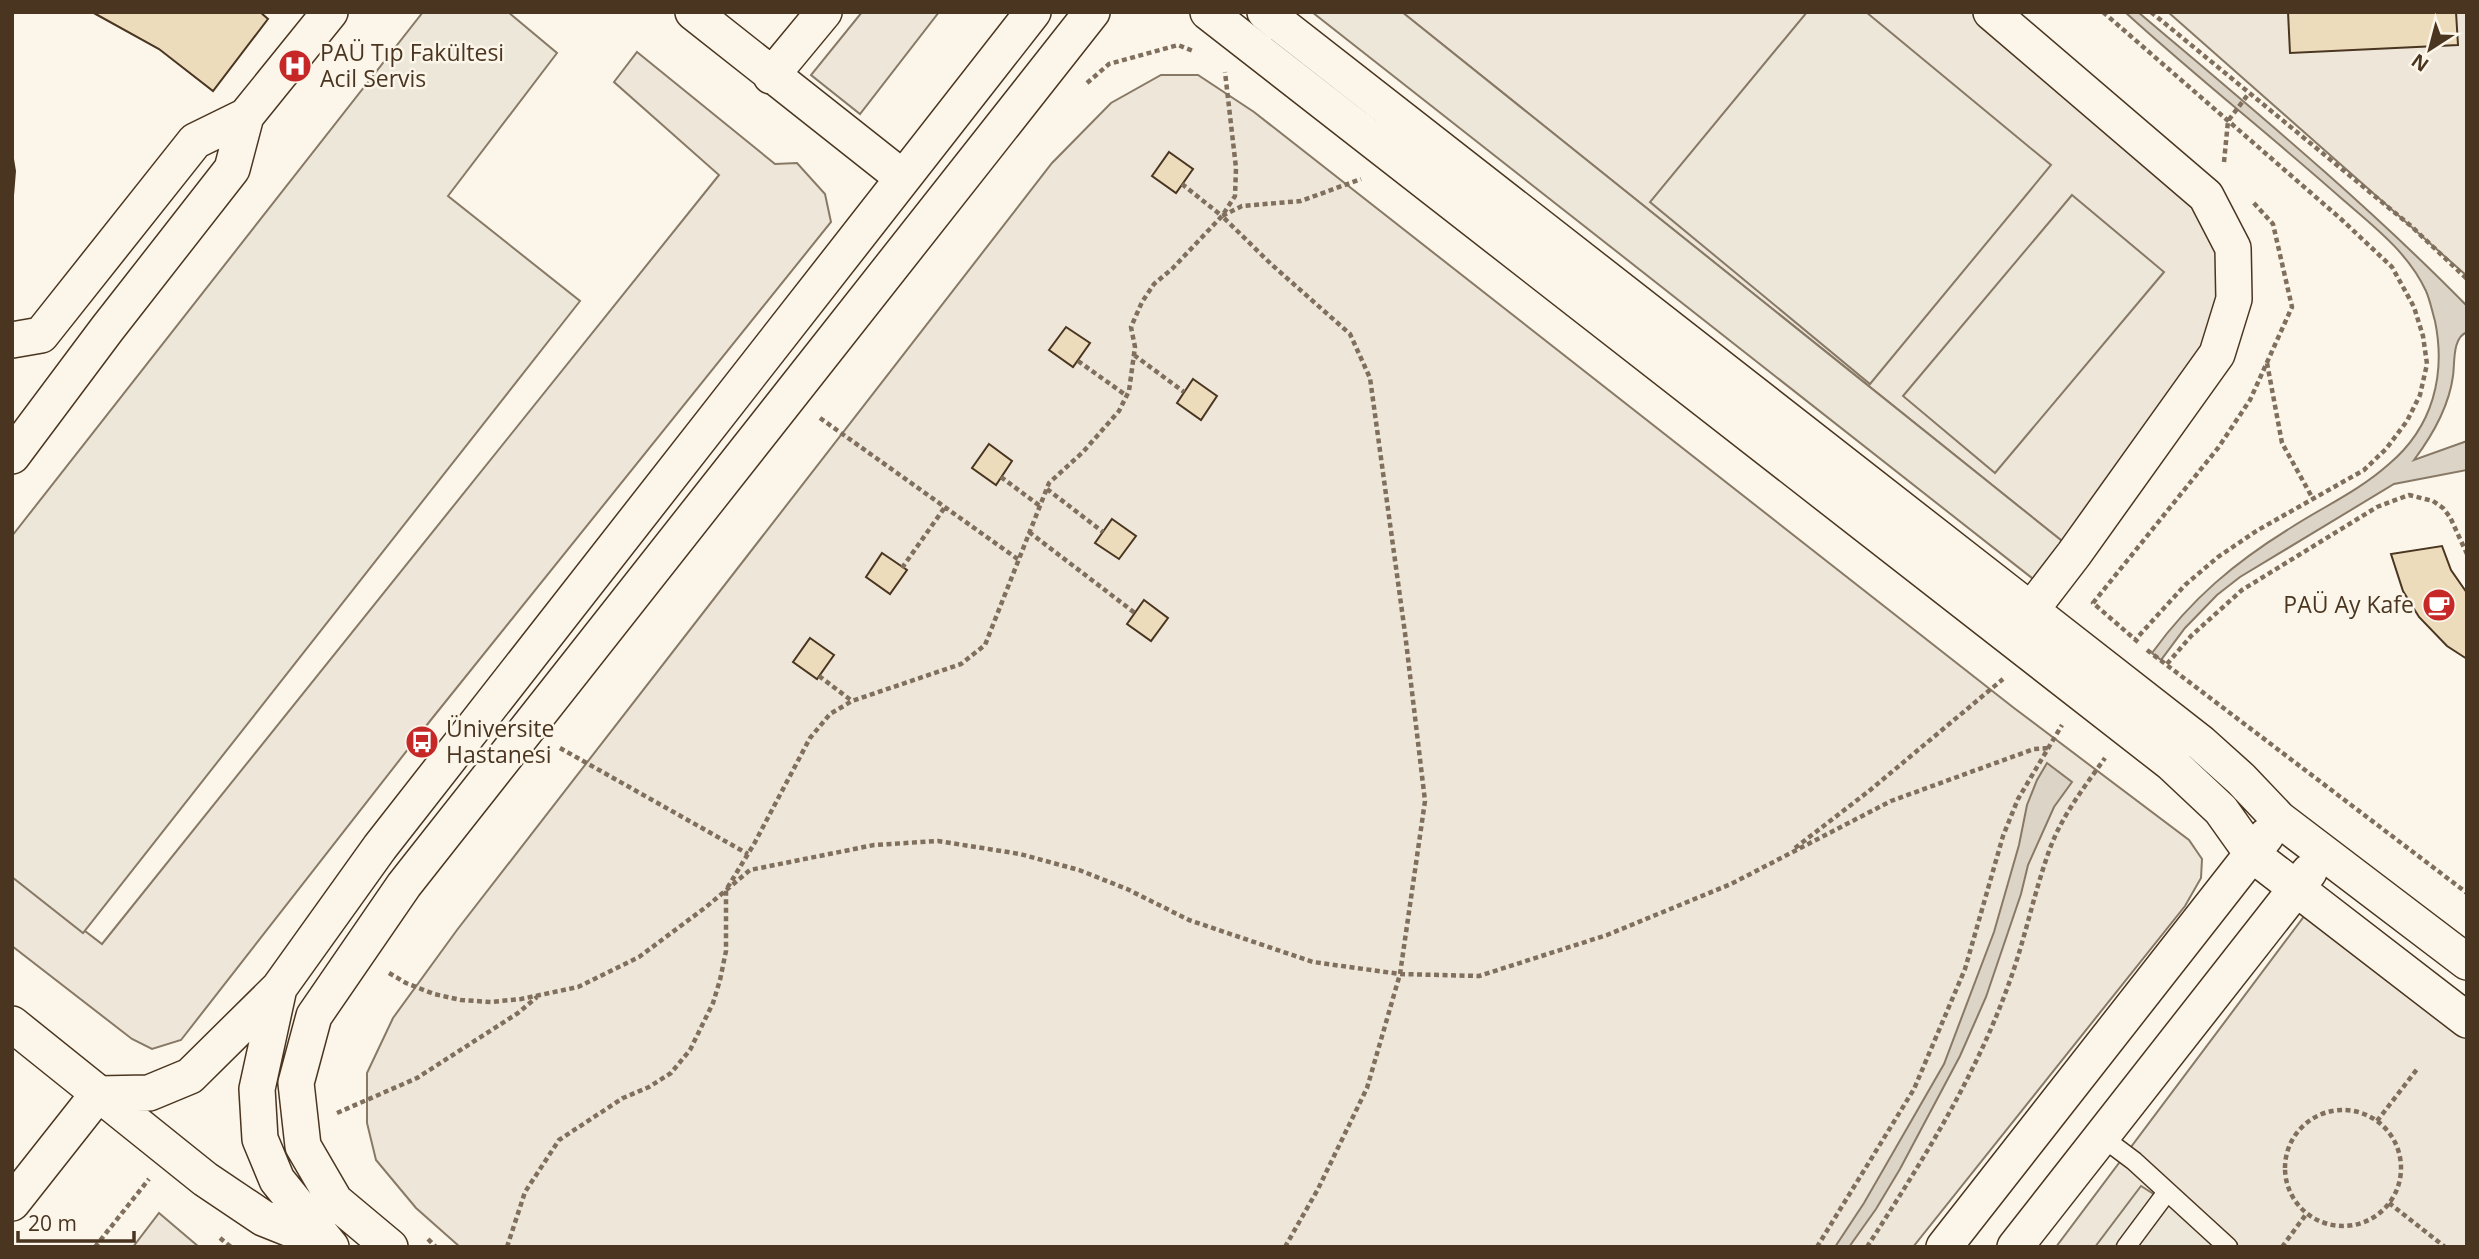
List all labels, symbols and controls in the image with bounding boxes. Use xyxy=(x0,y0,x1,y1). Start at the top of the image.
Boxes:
north arrow xyxy=(2395,14,2465,84)
place label: PAÜ Tıp Fakültesi Acil Servis xyxy=(320,36,504,94)
hospital icon: PAÜ Tıp Fakültesi Acil Servis xyxy=(276,47,314,85)
text: N xyxy=(2406,48,2434,78)
cafe icon: PAÜ Ay Kafe xyxy=(2420,586,2458,624)
place label: PAÜ Ay Kafe xyxy=(2283,588,2414,620)
place label: Üniversite Hastanesi xyxy=(446,712,554,770)
bus stop icon: Üniversite Hastanesi xyxy=(403,723,441,761)
scale bar xyxy=(18,1200,133,1244)
text: 20 m xyxy=(28,1209,77,1237)

